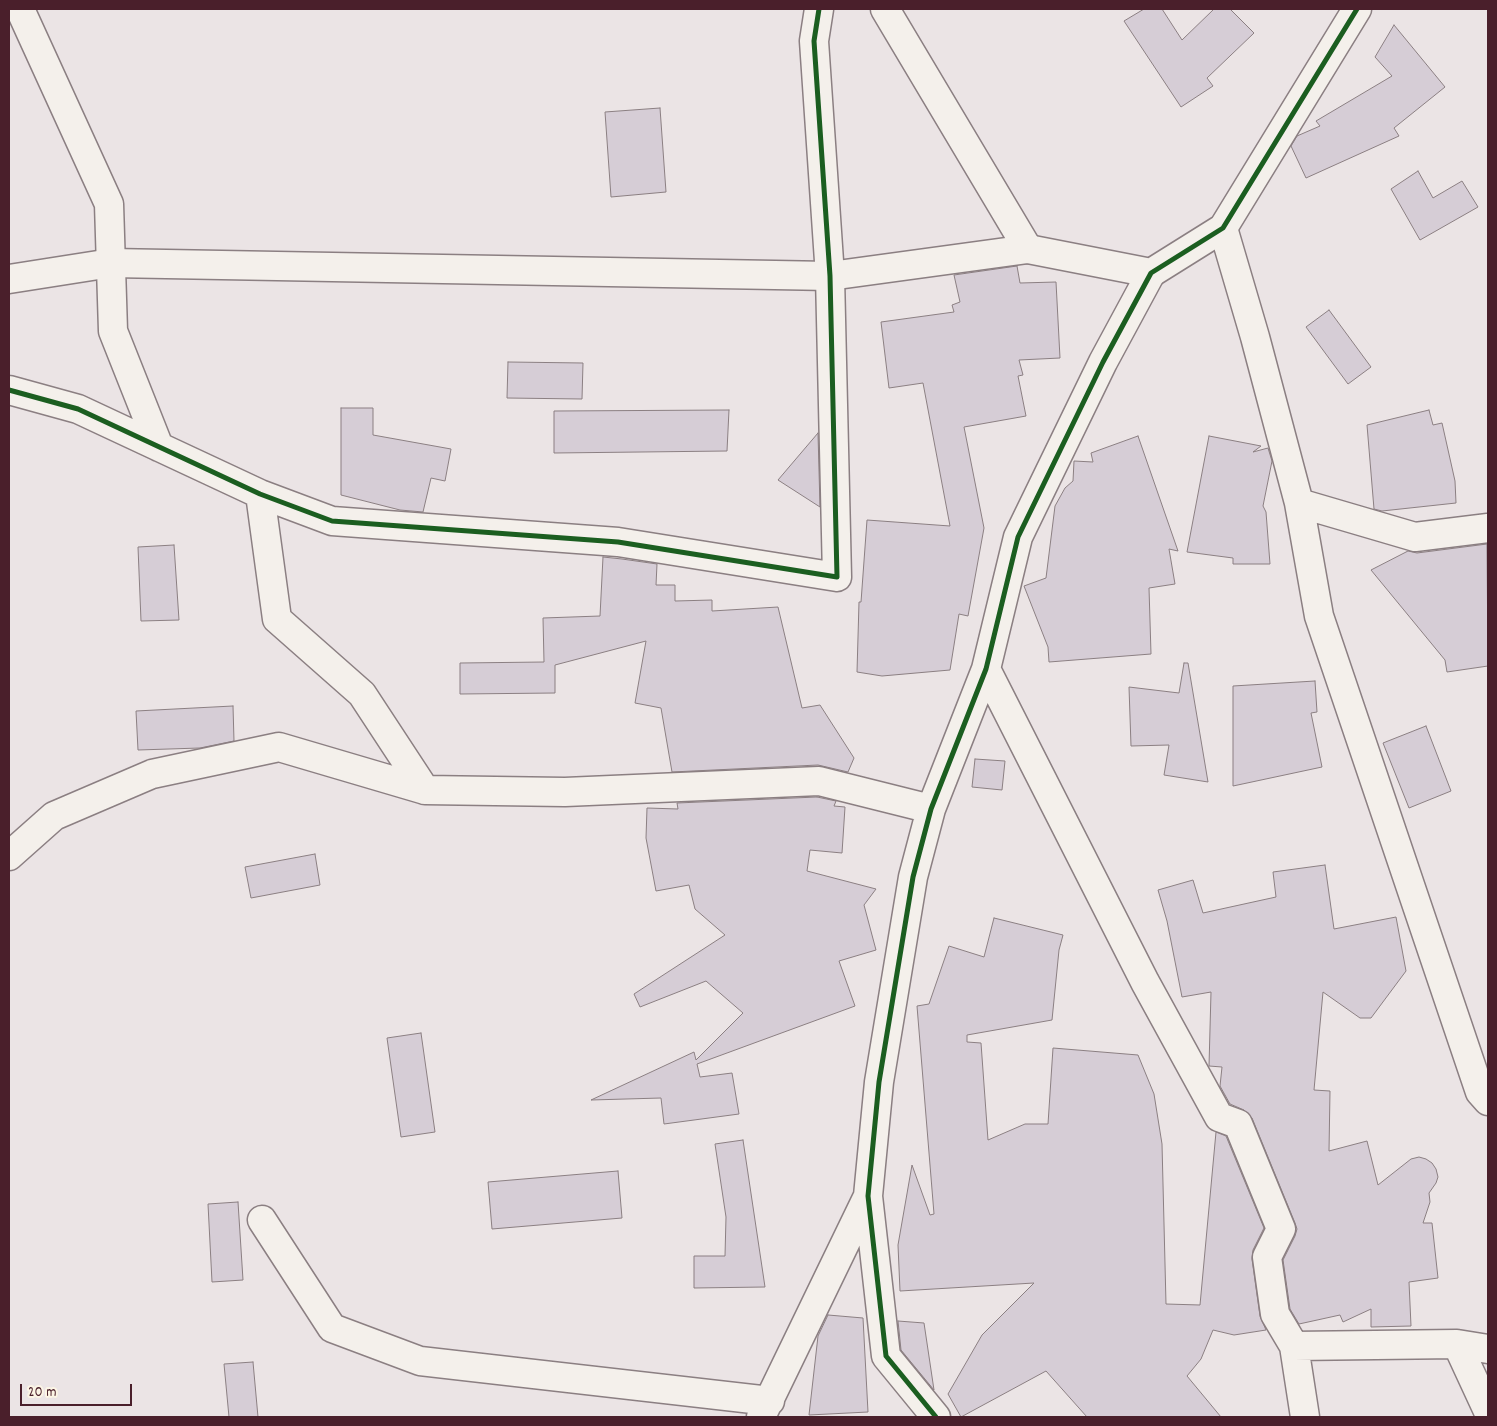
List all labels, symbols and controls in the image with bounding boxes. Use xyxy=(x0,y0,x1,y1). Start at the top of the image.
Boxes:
scale bar xyxy=(22,1374,135,1406)
text: 20 m xyxy=(28,1382,56,1404)

